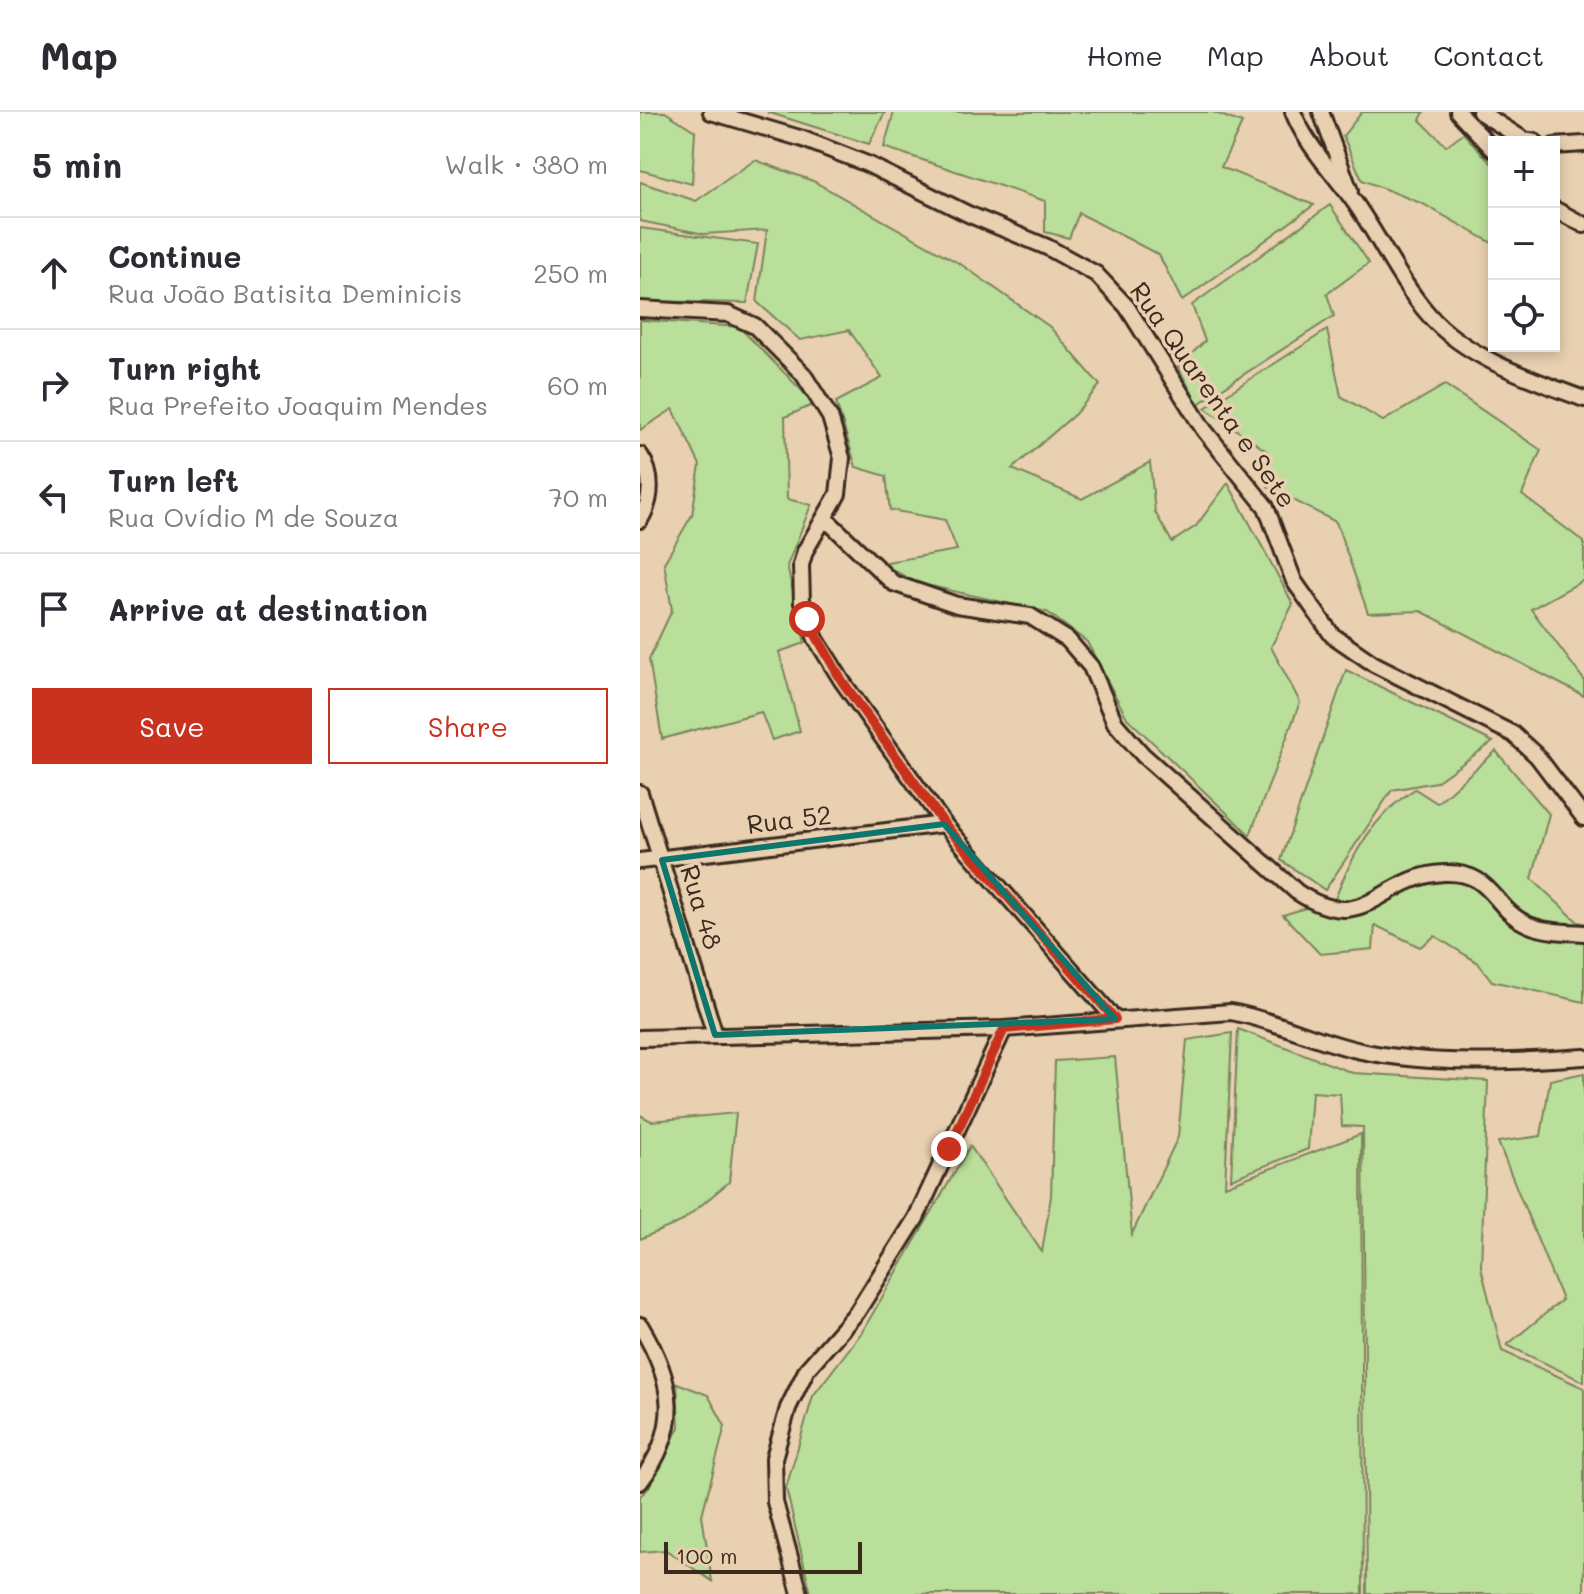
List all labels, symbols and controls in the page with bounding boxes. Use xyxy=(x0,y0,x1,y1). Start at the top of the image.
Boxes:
text: Map xyxy=(40,30,118,80)
text: Home xyxy=(1087,37,1163,73)
text: Map xyxy=(1207,37,1264,73)
text: About xyxy=(1308,37,1389,73)
text: Contact xyxy=(1433,37,1544,73)
map controls xyxy=(1488,136,1560,352)
button: + xyxy=(1488,136,1560,208)
text: 5 min xyxy=(32,142,122,187)
text: Walk · 380 m xyxy=(445,147,608,181)
button: − xyxy=(1488,208,1560,280)
text: Continue xyxy=(108,236,241,276)
icon: ahead xyxy=(32,251,76,295)
text: 250 m xyxy=(533,256,608,290)
street label: Rua Quarenta e Sete xyxy=(1123,275,1305,514)
text: Rua João Batisita Deminicis xyxy=(108,276,462,310)
button: locate xyxy=(1488,280,1560,352)
text: Turn right xyxy=(108,348,261,388)
icon: right xyxy=(32,363,76,407)
text: 60 m xyxy=(547,368,608,402)
text: Rua Prefeito Joaquim Mendes xyxy=(108,388,488,422)
text: Turn left xyxy=(108,460,239,500)
icon: left xyxy=(32,475,76,519)
text: 70 m xyxy=(548,480,608,514)
text: Rua Ovídio M de Souza xyxy=(108,500,399,534)
icon: arrive xyxy=(32,587,76,631)
text: Arrive at destination xyxy=(108,589,428,629)
route start xyxy=(789,601,825,637)
button: Save xyxy=(32,688,312,764)
button: Share xyxy=(328,688,608,764)
street label: Rua 52 xyxy=(745,797,833,841)
street label: Rua 48 xyxy=(673,860,731,953)
route end xyxy=(931,1131,967,1167)
scale bar xyxy=(664,1538,862,1574)
text: 100 m xyxy=(676,1541,738,1570)

